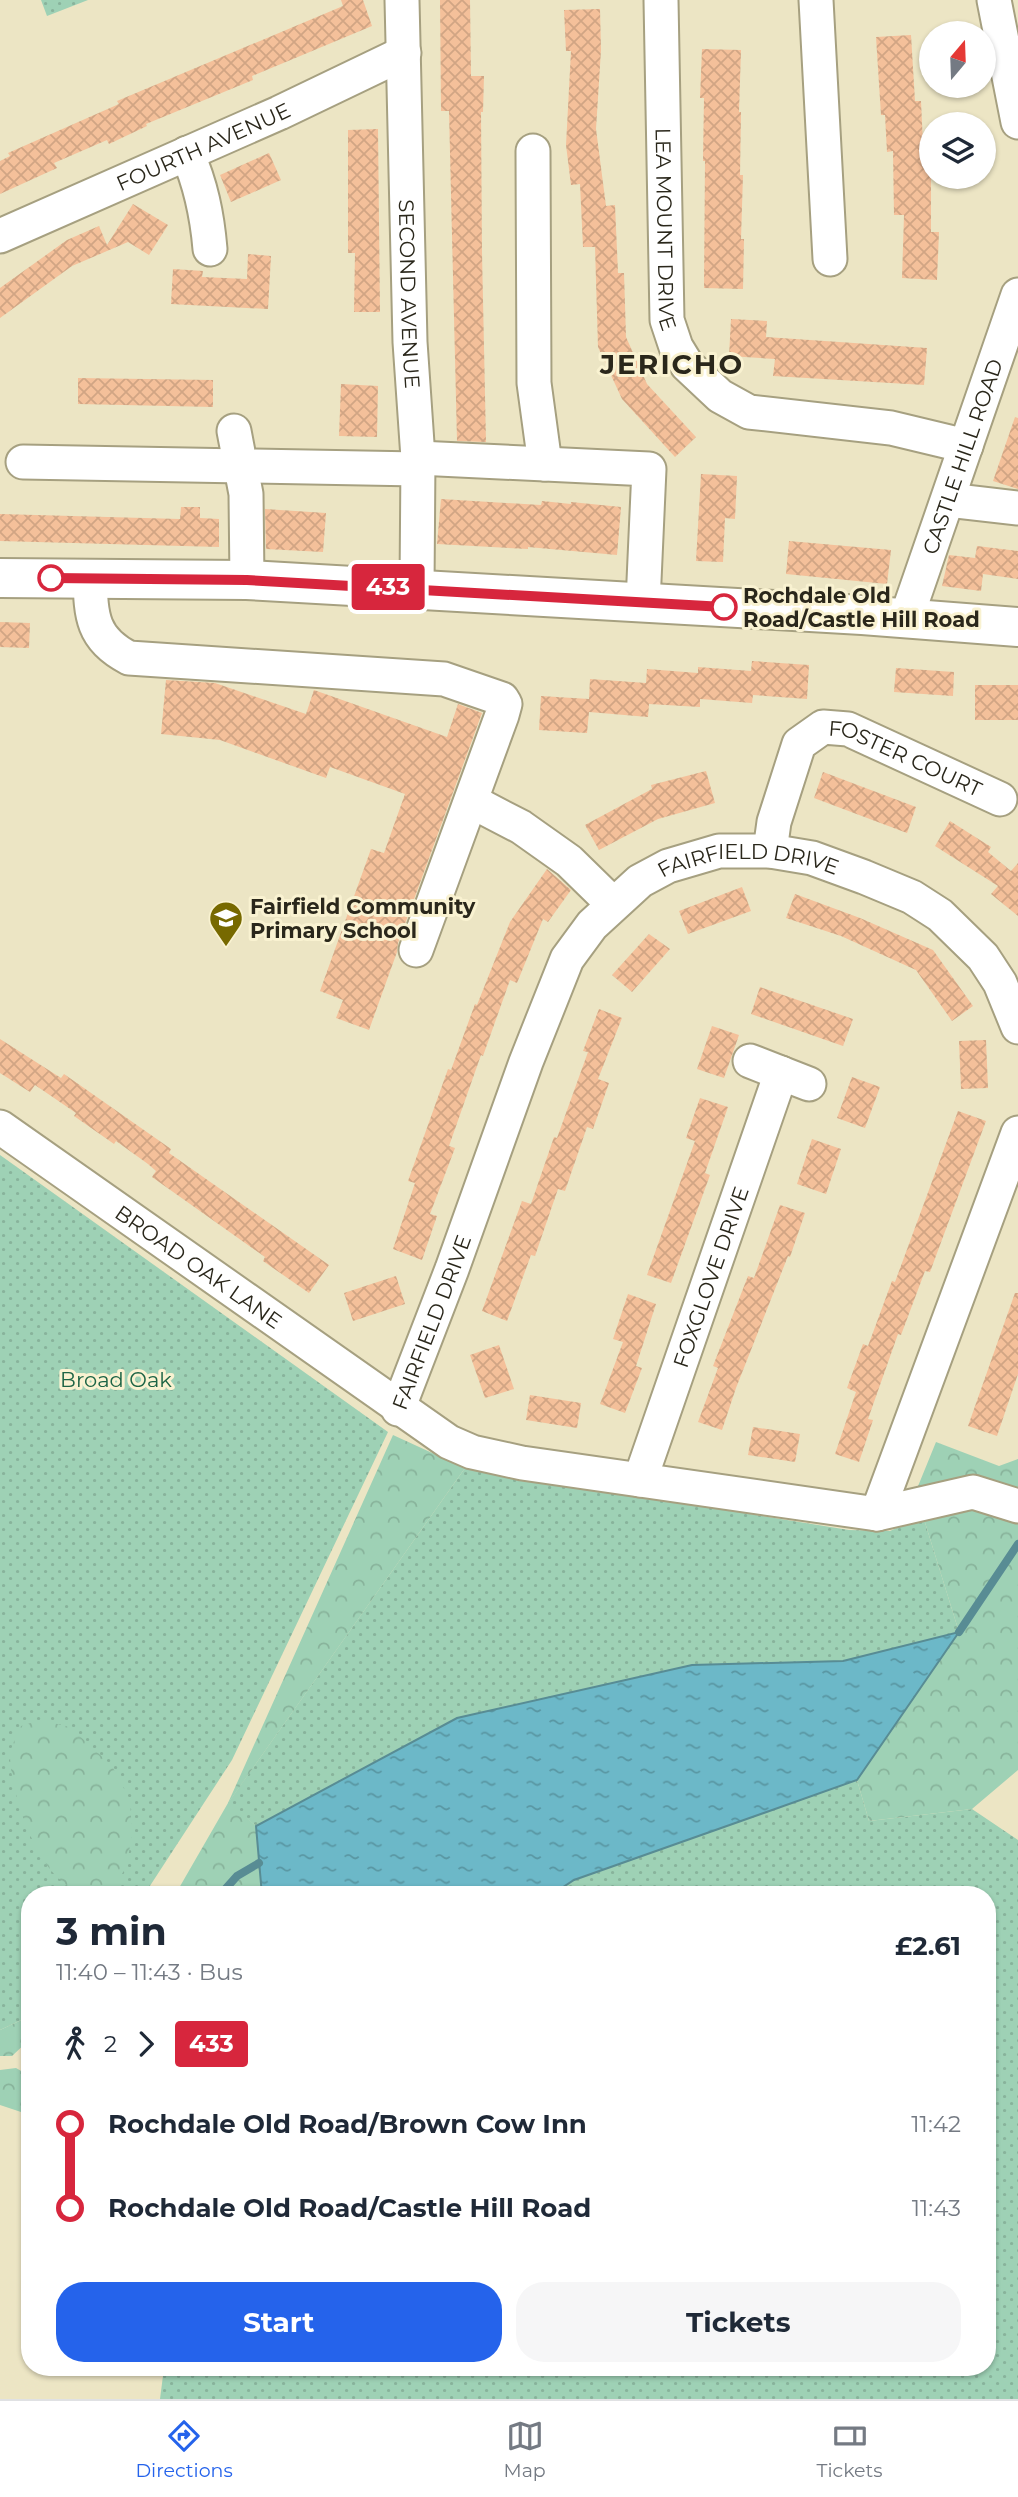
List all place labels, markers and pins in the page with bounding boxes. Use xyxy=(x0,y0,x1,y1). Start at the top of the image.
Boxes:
unlabelled marker xyxy=(38,565,64,591)
place label: Rochdale Old Road/Castle Hill Road xyxy=(743,583,980,632)
marker: Rochdale Old Road/Castle Hill Road xyxy=(711,594,737,620)
place label: Fairfield Community Primary School xyxy=(250,894,476,943)
school or university icon: Fairfield Community Primary School xyxy=(207,899,245,948)

